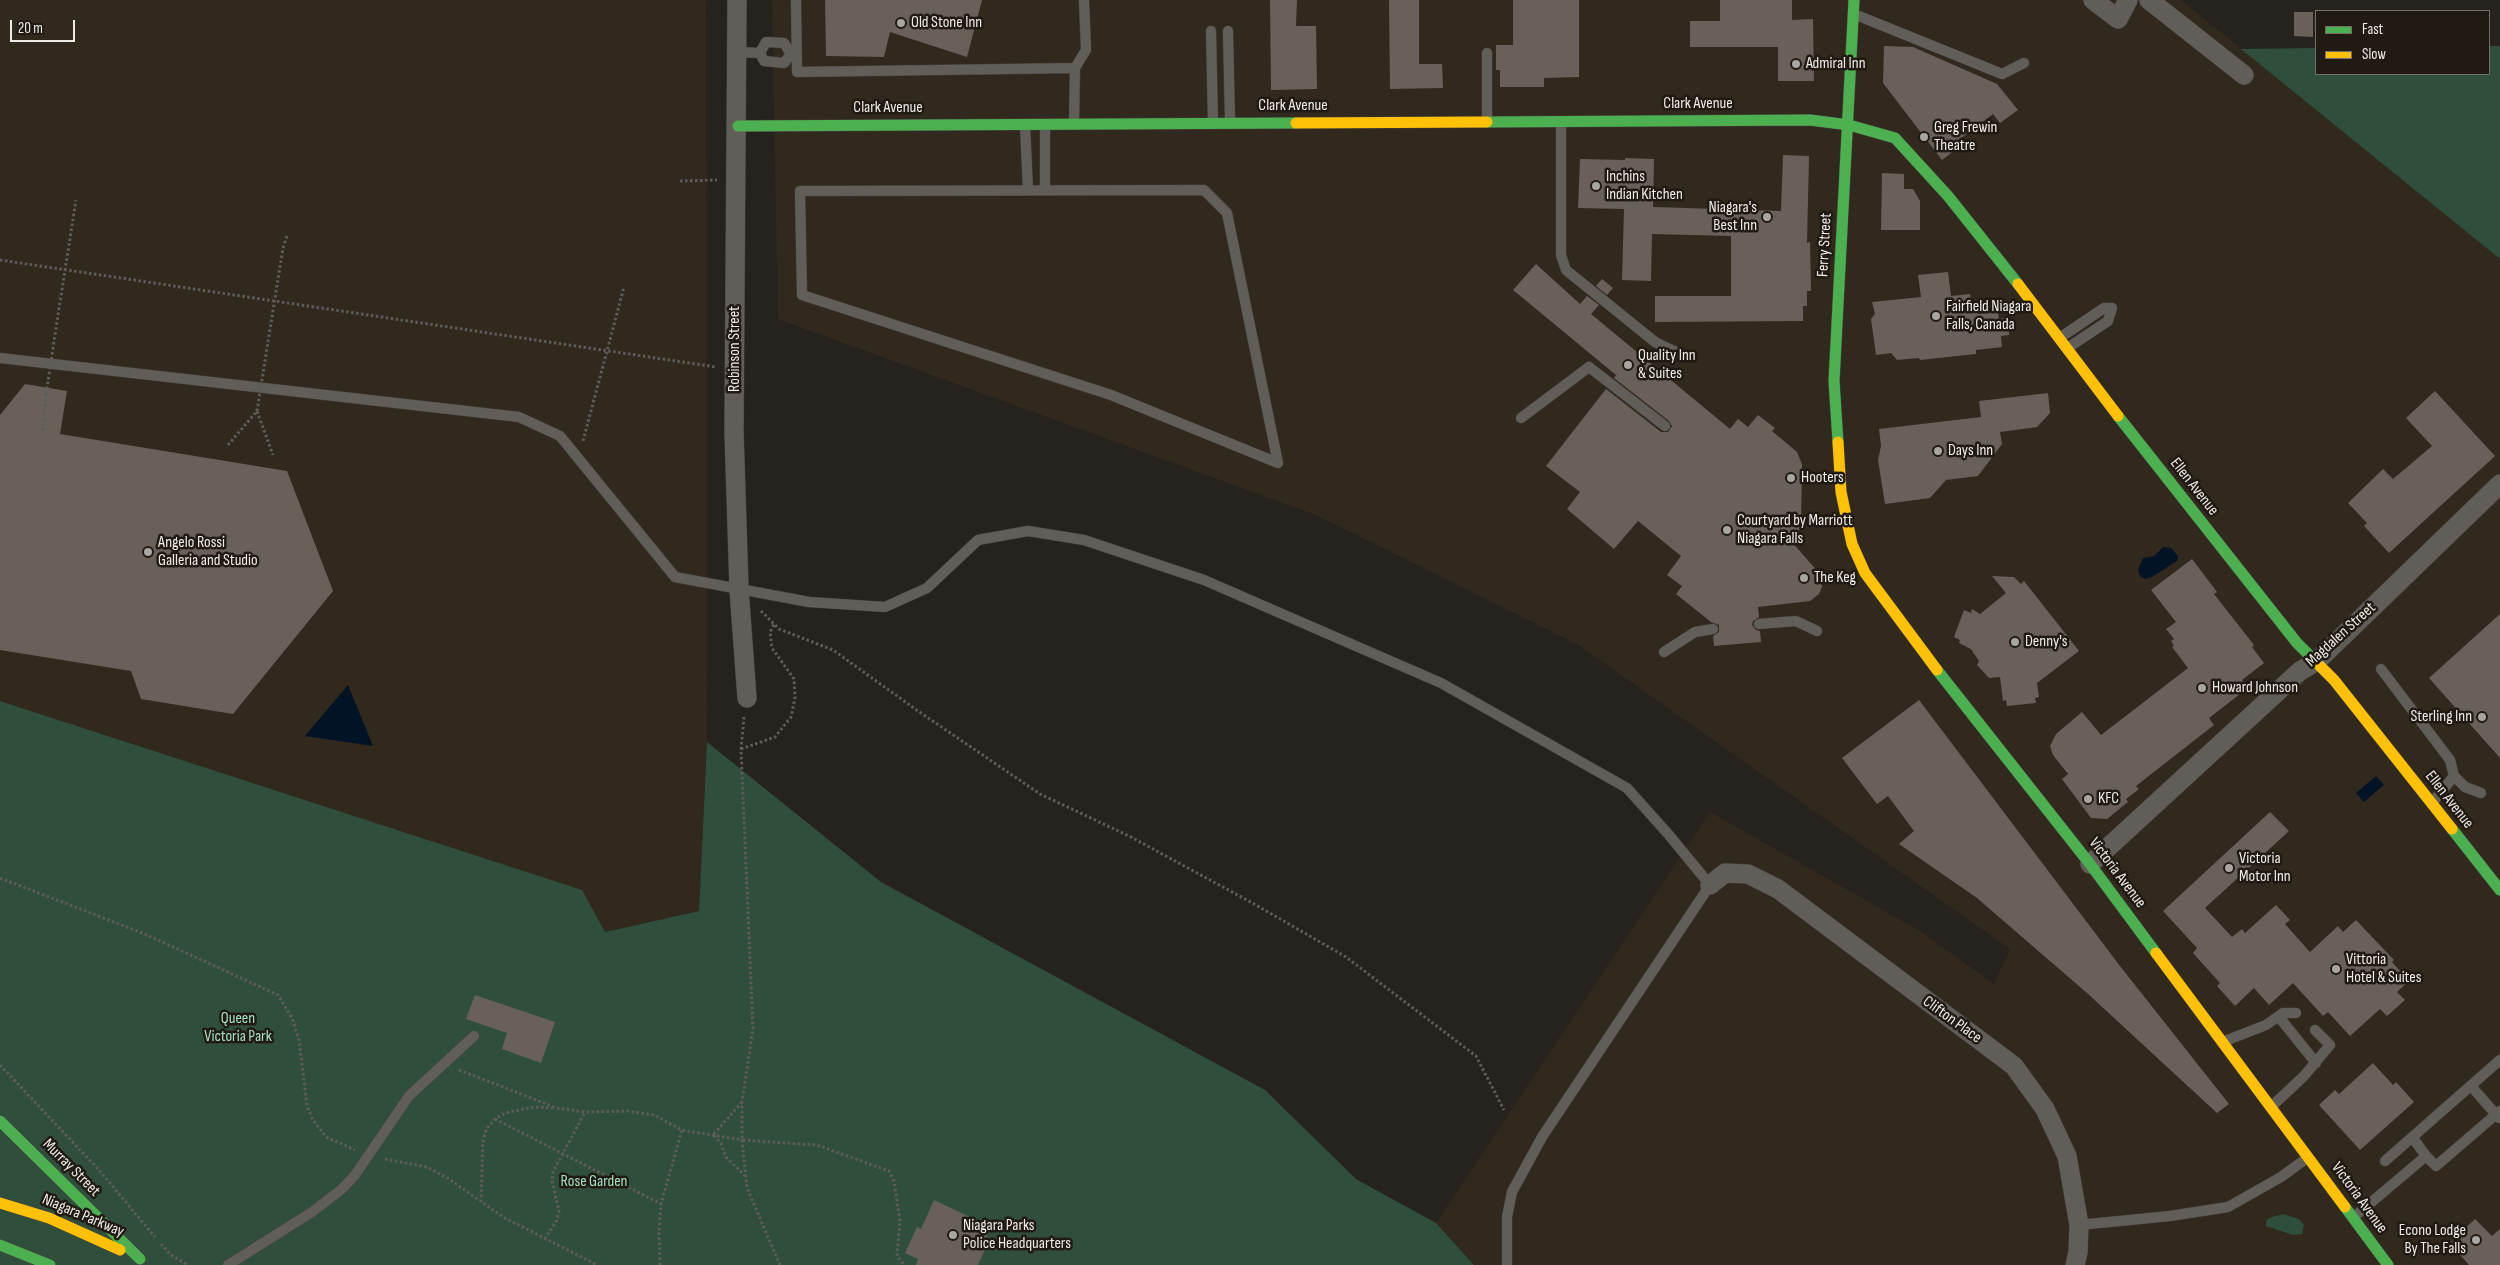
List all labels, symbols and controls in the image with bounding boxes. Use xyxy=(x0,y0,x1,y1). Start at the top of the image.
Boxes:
scale bar xyxy=(12,10,78,42)
legend xyxy=(2315,10,2490,75)
place label: Old Stone Inn xyxy=(911,13,982,33)
marker: Old Stone Inn xyxy=(895,17,907,29)
text: 20 m xyxy=(18,19,43,38)
text: Fast xyxy=(2362,20,2383,39)
text: Slow xyxy=(2362,45,2386,64)
place label: Admiral Inn xyxy=(1806,54,1865,74)
marker: Admiral Inn xyxy=(1790,58,1802,70)
street label: Clark Avenue xyxy=(1663,94,1733,114)
street label: Clark Avenue xyxy=(1258,96,1328,116)
street label: Clark Avenue xyxy=(853,98,923,118)
place label: Greg Frewin Theatre xyxy=(1934,118,1997,156)
marker: Greg Frewin Theatre xyxy=(1918,131,1930,143)
place label: Inchins Indian Kitchen xyxy=(1606,167,1683,205)
marker: Inchins Indian Kitchen xyxy=(1590,180,1602,192)
place label: Niagara's Best Inn xyxy=(1709,198,1757,236)
marker: Niagara's Best Inn xyxy=(1761,211,1773,223)
street label: Ferry Street xyxy=(1814,213,1836,277)
place label: Fairfield Niagara Falls, Canada xyxy=(1946,297,2031,335)
street label: Robinson Street xyxy=(725,306,745,392)
marker: Fairfield Niagara Falls, Canada xyxy=(1930,310,1942,322)
place label: Quality Inn & Suites xyxy=(1638,346,1696,384)
marker: Quality Inn & Suites xyxy=(1622,359,1634,371)
place label: Days Inn xyxy=(1948,441,1993,461)
marker: Days Inn xyxy=(1932,445,1944,457)
street label: Ellen Avenue xyxy=(2166,454,2222,520)
place label: Hooters xyxy=(1801,468,1844,488)
marker: Hooters xyxy=(1785,472,1797,484)
place label: Courtyard by Marriott Niagara Falls xyxy=(1737,511,1853,549)
marker: Courtyard by Marriott Niagara Falls xyxy=(1721,524,1733,536)
place label: Angelo Rossi Galleria and Studio xyxy=(158,533,258,571)
marker: Angelo Rossi Galleria and Studio xyxy=(142,546,154,558)
place label: The Keg xyxy=(1814,568,1856,588)
marker: The Keg xyxy=(1798,572,1810,584)
street label: Magdalen Street xyxy=(2302,599,2380,671)
place label: Denny's xyxy=(2025,632,2067,652)
marker: Denny's xyxy=(2009,636,2021,648)
place label: Howard Johnson xyxy=(2212,678,2298,698)
marker: Howard Johnson xyxy=(2196,682,2208,694)
place label: Sterling Inn xyxy=(2410,707,2472,727)
marker: Sterling Inn xyxy=(2476,711,2488,723)
street label: Ellen Avenue xyxy=(2421,767,2477,833)
place label: KFC xyxy=(2098,789,2119,809)
marker: KFC xyxy=(2082,793,2094,805)
street label: Victoria Avenue xyxy=(2084,834,2150,912)
place label: Victoria Motor Inn xyxy=(2239,849,2291,887)
marker: Victoria Motor Inn xyxy=(2223,862,2235,874)
place label: Vittoria Hotel & Suites xyxy=(2346,950,2422,988)
marker: Vittoria Hotel & Suites xyxy=(2330,963,2342,975)
street label: Clifton Place xyxy=(1919,992,1985,1048)
park label: Queen Victoria Park xyxy=(204,1009,272,1047)
street label: Murray Street xyxy=(38,1135,104,1201)
street label: Victoria Avenue xyxy=(2327,1159,2391,1237)
park label: Rose Garden xyxy=(561,1172,627,1192)
street label: Niagara Parkway xyxy=(39,1190,127,1242)
place label: Niagara Parks Police Headquarters xyxy=(963,1216,1071,1254)
place label: Econo Lodge By The Falls xyxy=(2399,1221,2466,1259)
marker: Niagara Parks Police Headquarters xyxy=(947,1229,959,1241)
marker: Econo Lodge By The Falls xyxy=(2470,1234,2482,1246)

